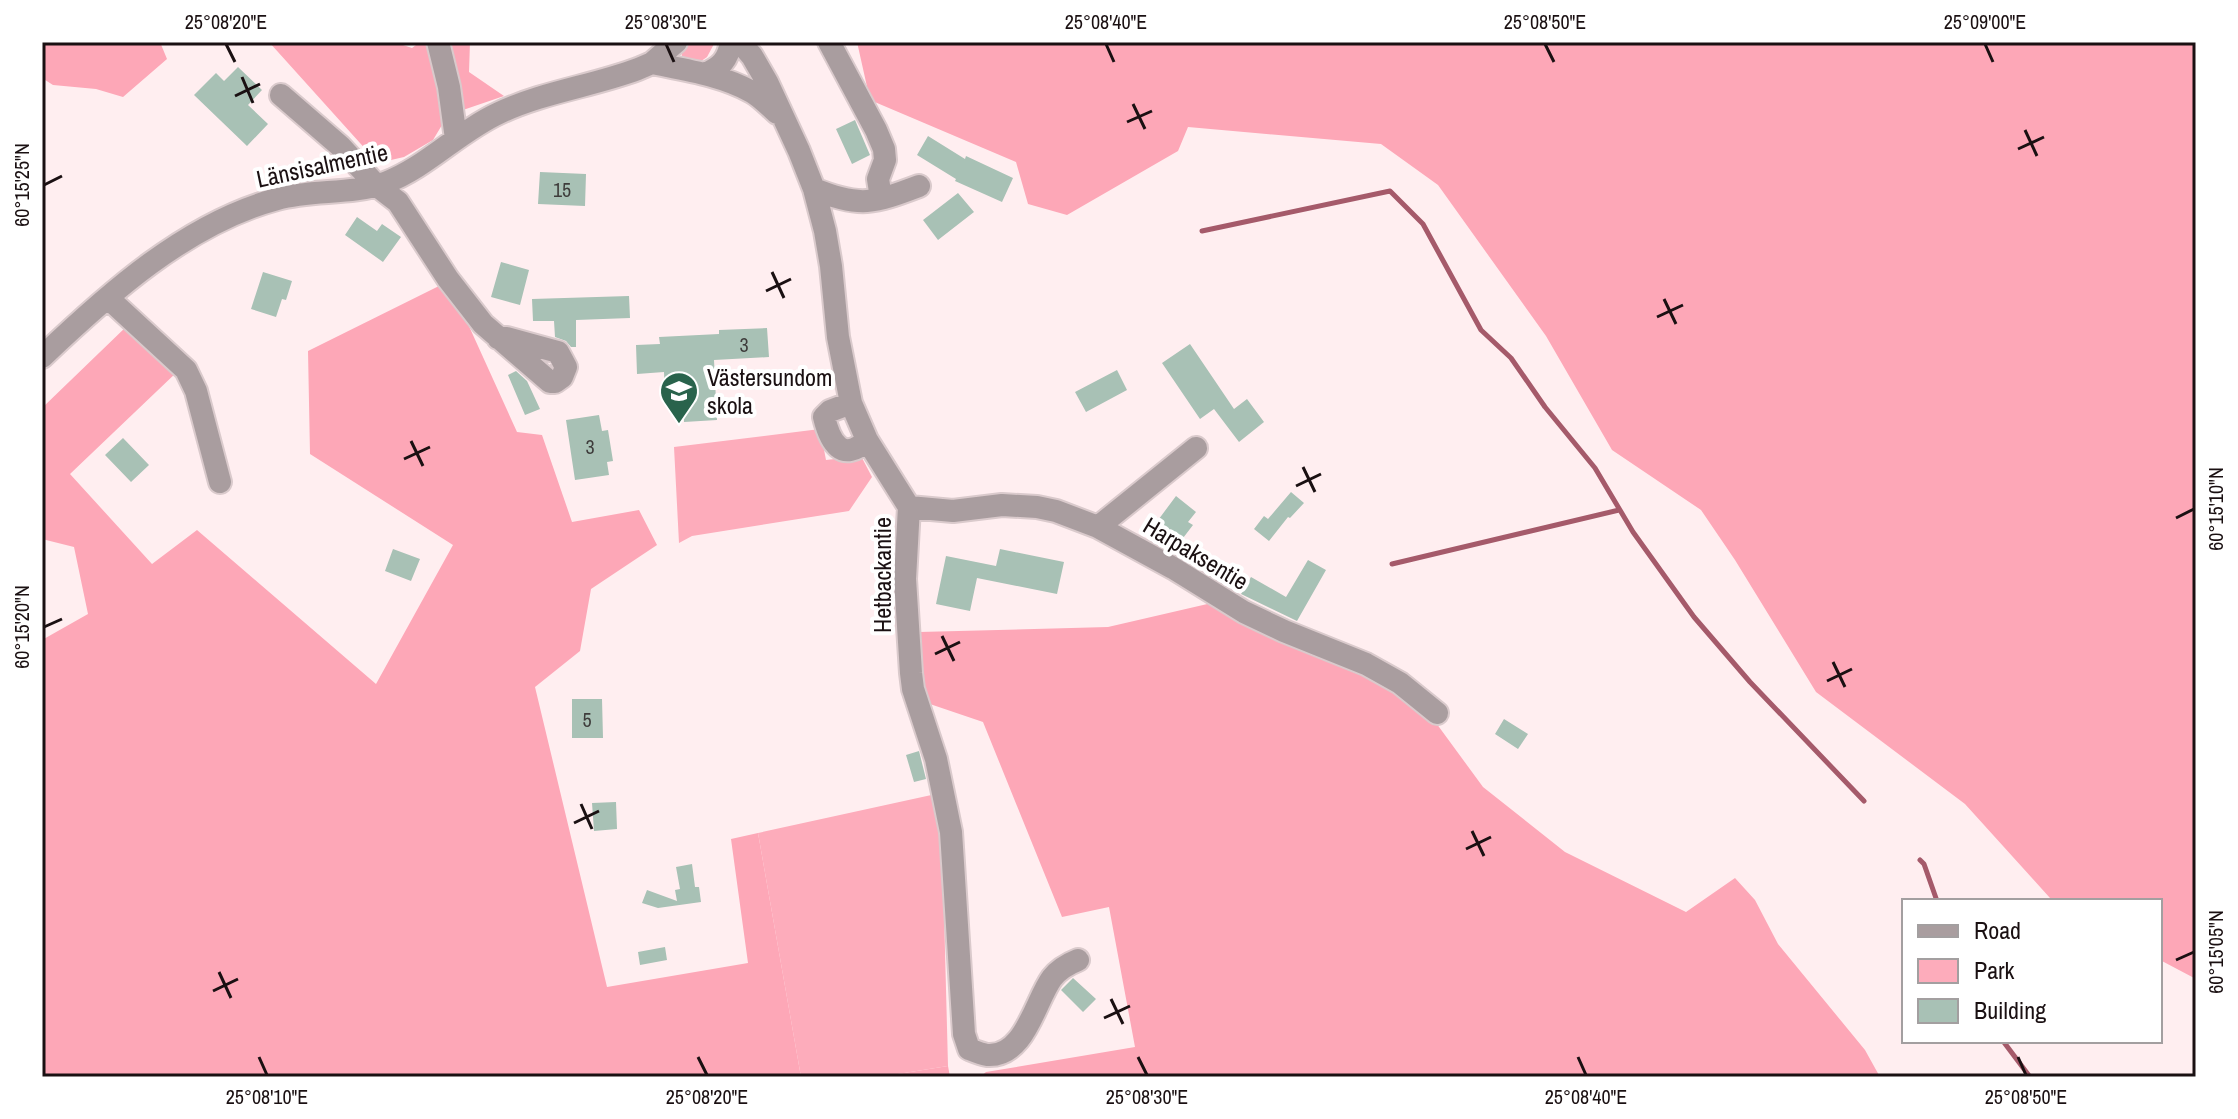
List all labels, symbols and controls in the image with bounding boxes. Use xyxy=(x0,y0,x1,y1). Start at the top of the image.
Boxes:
text: 25°08'20"E xyxy=(185,8,267,35)
text: 25°08'30"E xyxy=(625,8,707,35)
text: 25°08'40"E xyxy=(1065,8,1147,35)
text: 25°08'50"E xyxy=(1504,8,1586,35)
text: 25°09'00"E xyxy=(1944,8,2026,35)
street label: Länsisalmentie xyxy=(253,135,391,195)
text: 60°15'25"N xyxy=(8,143,35,227)
house number: 15 xyxy=(553,176,571,203)
house number: 3 xyxy=(739,331,749,358)
place label: Västersundom skola xyxy=(707,361,832,421)
school or university icon: Västersundom skola xyxy=(658,370,700,425)
house number: 3 xyxy=(585,433,595,460)
text: 60°15'10"N xyxy=(2202,467,2229,551)
street label: Harpaksentie xyxy=(1138,509,1254,597)
street label: Hetbackantie xyxy=(866,517,898,633)
text: 60°15'20"N xyxy=(8,585,35,669)
house number: 5 xyxy=(582,706,592,733)
legend xyxy=(1902,899,2162,1043)
text: 60°15'05"N xyxy=(2202,910,2229,994)
text: Road xyxy=(1974,914,2021,946)
text: Park xyxy=(1974,954,2015,986)
text: Building xyxy=(1974,994,2046,1026)
text: 25°08'10"E xyxy=(226,1083,308,1110)
text: 25°08'20"E xyxy=(666,1083,748,1110)
text: 25°08'30"E xyxy=(1106,1083,1188,1110)
text: 25°08'40"E xyxy=(1545,1083,1627,1110)
text: 25°08'50"E xyxy=(1985,1083,2067,1110)

